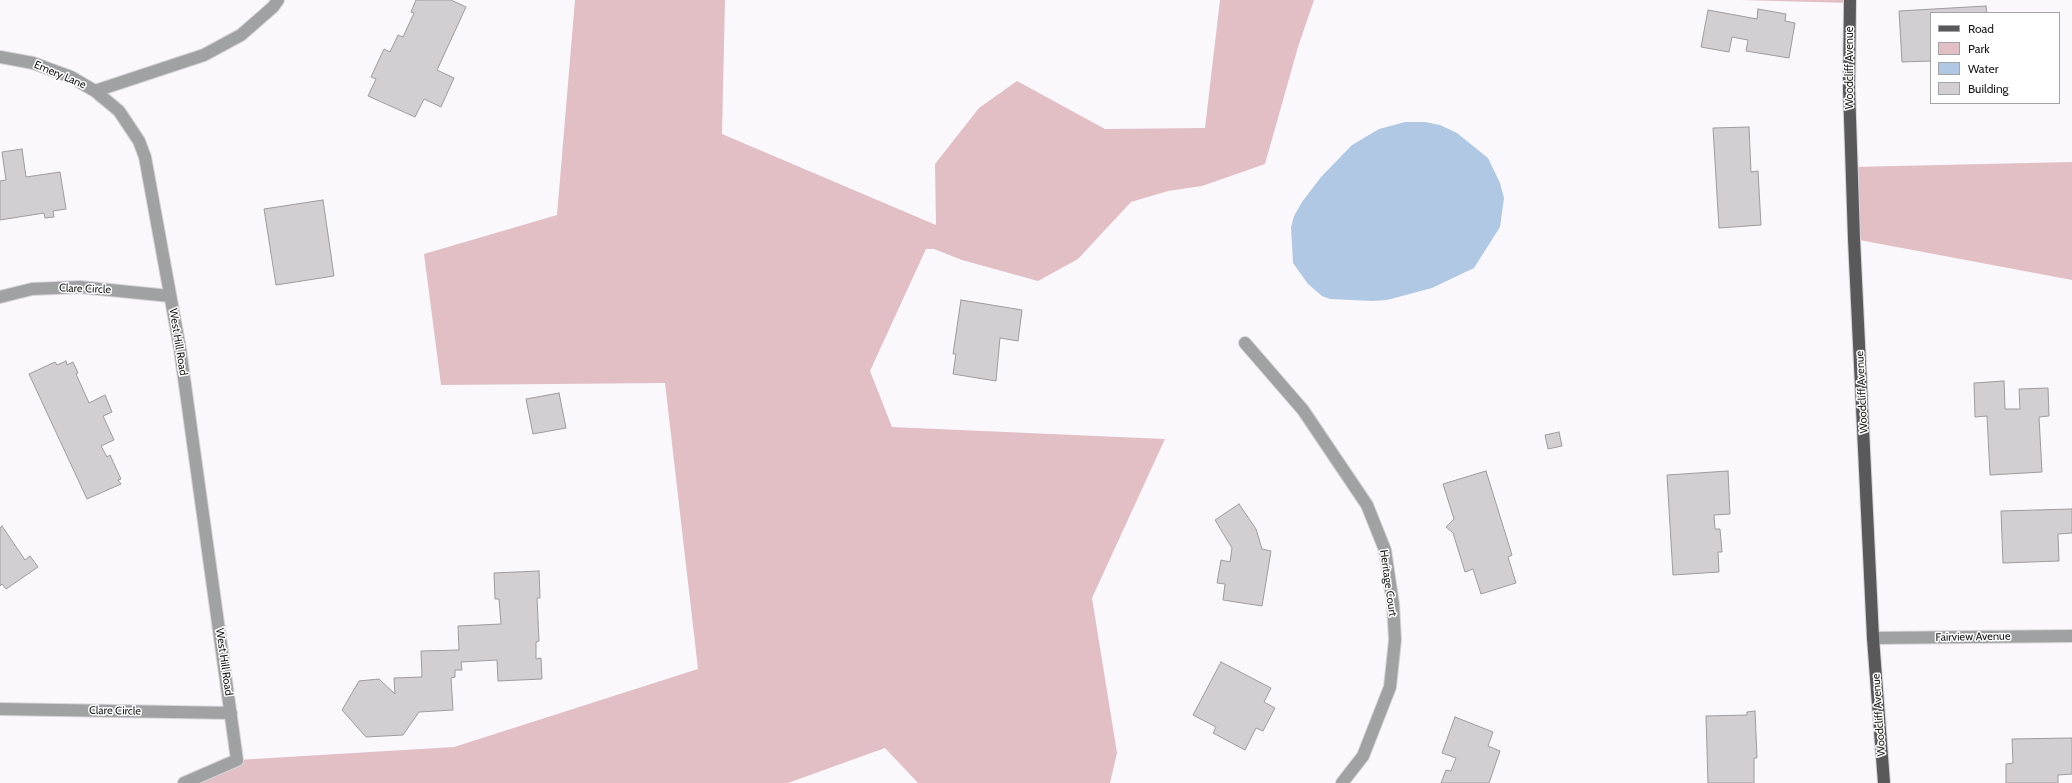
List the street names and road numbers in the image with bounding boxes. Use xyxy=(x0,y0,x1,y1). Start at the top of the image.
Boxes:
street label: Woodcliff Avenue xyxy=(1843,27,1857,109)
street label: Emery Lane xyxy=(32,58,88,92)
street label: Clare Circle xyxy=(59,281,111,297)
street label: West Hill Road xyxy=(166,307,190,377)
street label: Woodcliff Avenue xyxy=(1853,350,1871,434)
street label: Heritage Court xyxy=(1377,549,1399,617)
street label: West Hill Road xyxy=(213,627,235,697)
street label: Fairview Avenue xyxy=(1935,630,2011,644)
street label: Woodcliff Avenue xyxy=(1870,673,1888,757)
street label: Clare Circle xyxy=(89,704,141,718)

